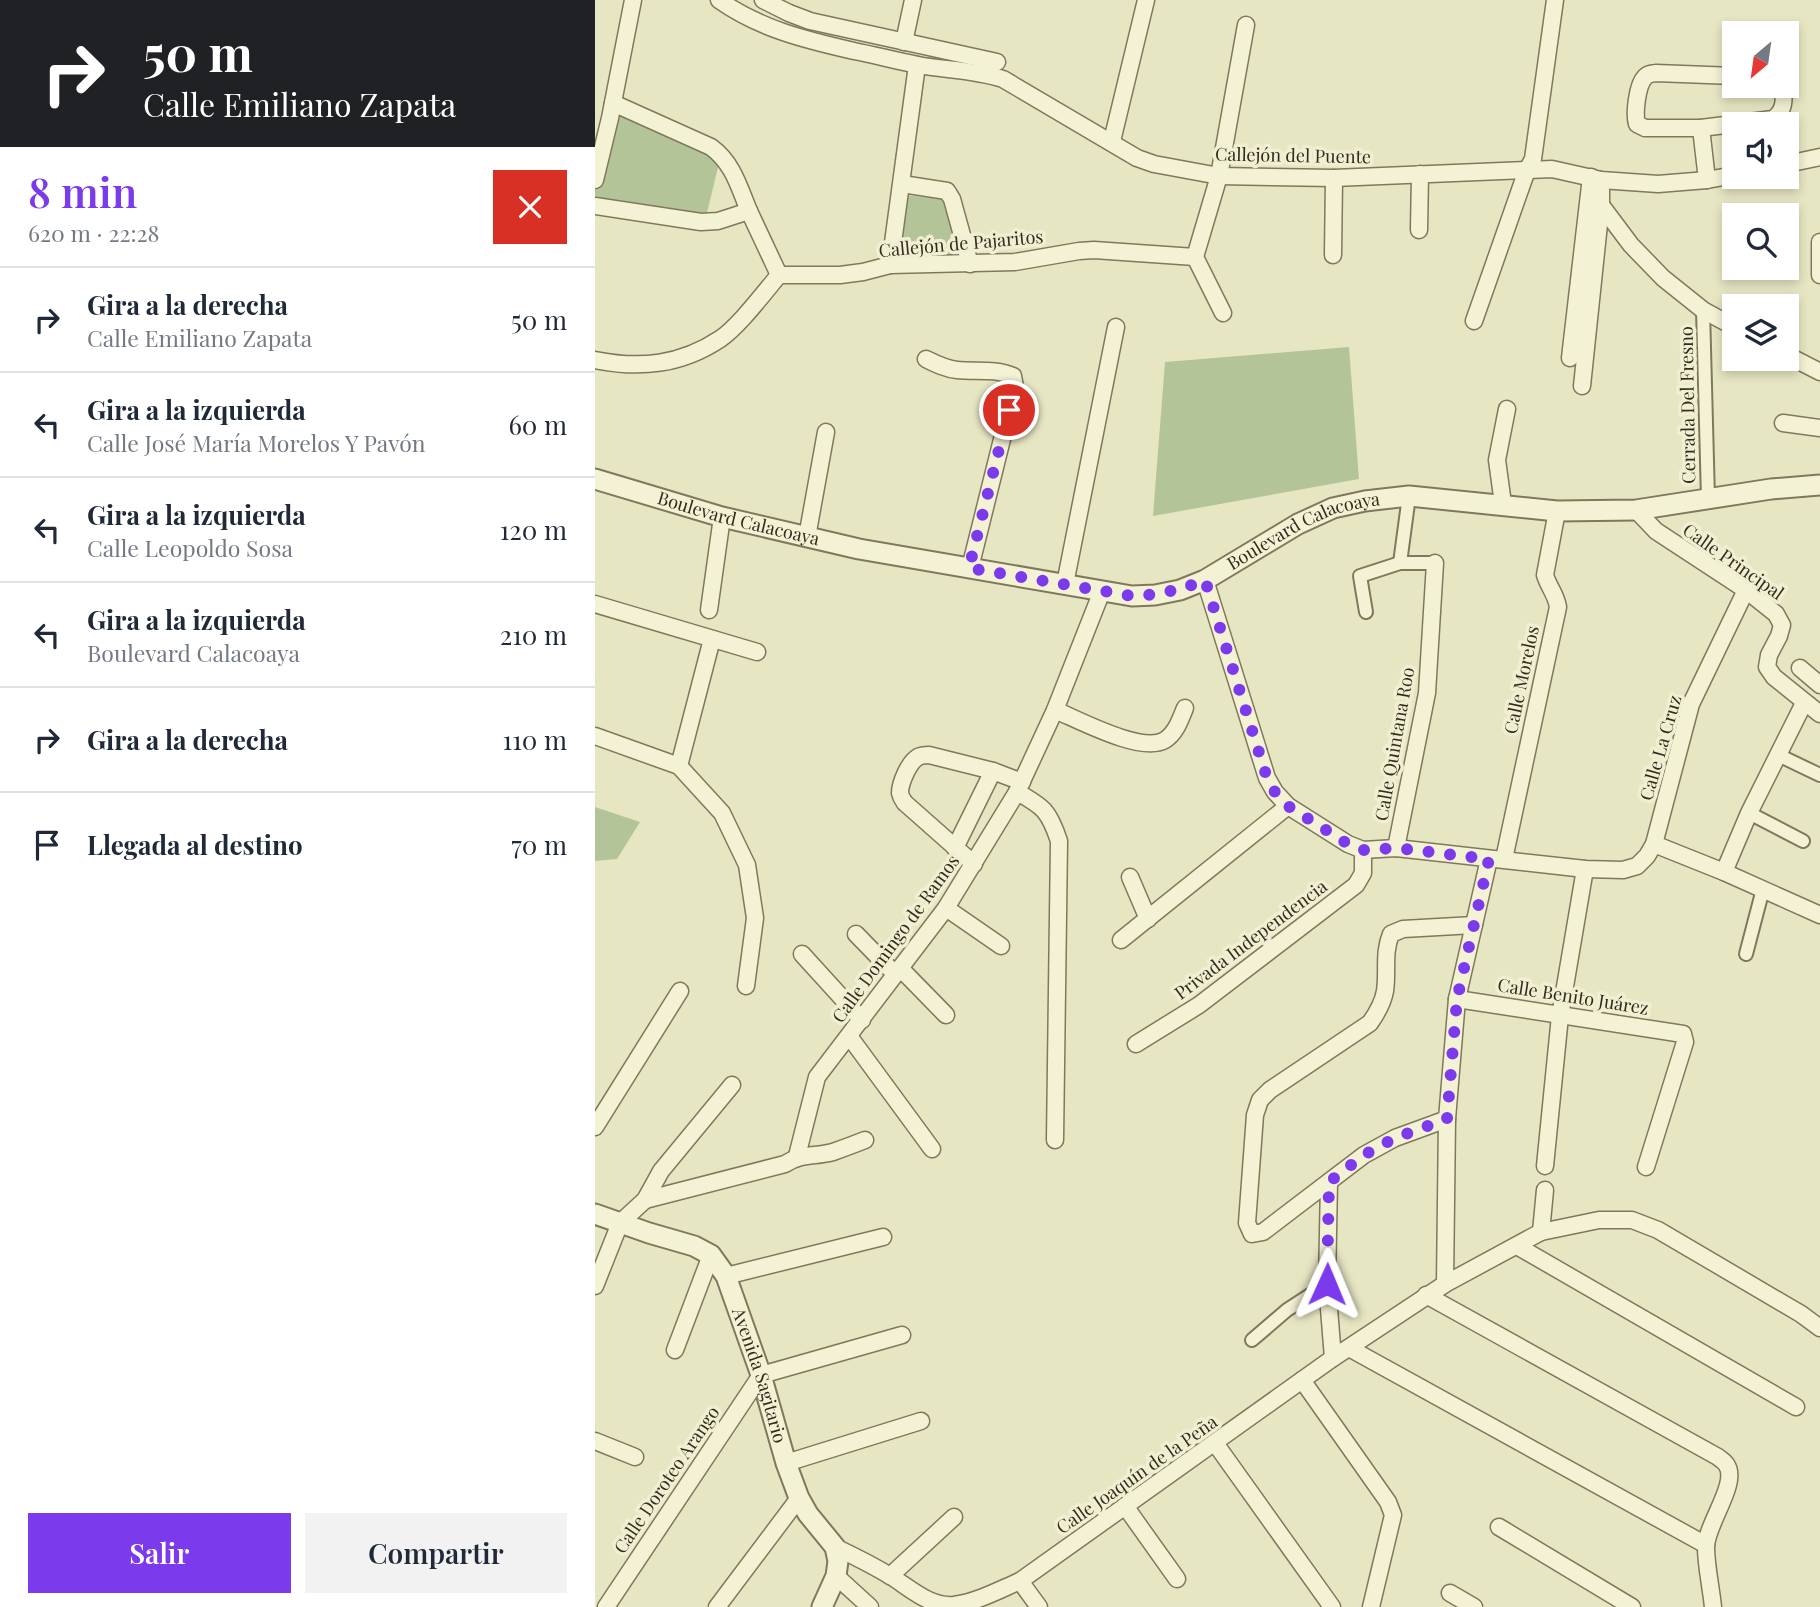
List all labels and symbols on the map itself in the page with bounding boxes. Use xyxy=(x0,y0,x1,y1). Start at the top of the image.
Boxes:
north arrow xyxy=(1722,21,1799,98)
street label: Callejón del Puente xyxy=(1215,142,1371,168)
street label: Callejón de Pajaritos xyxy=(878,224,1044,262)
street label: Cerrada Del Fresno xyxy=(1674,326,1700,484)
pin xyxy=(979,380,1039,440)
street label: Boulevard Calacoaya xyxy=(655,485,822,550)
street label: Boulevard Calacoaya xyxy=(1222,486,1381,575)
street label: Calle Principal xyxy=(1678,517,1789,605)
street label: Calle Morelos xyxy=(1498,624,1544,736)
street label: Calle Quintana Roo xyxy=(1369,665,1419,823)
street label: Calle La Cruz xyxy=(1634,692,1686,803)
street label: Calle Domingo de Ramos xyxy=(826,850,964,1027)
street label: Privada Independencia xyxy=(1169,874,1332,1005)
street label: Calle Benito Juárez xyxy=(1496,972,1650,1020)
position arrow xyxy=(1290,1247,1364,1321)
street label: Avenida Sagitario xyxy=(727,1303,793,1446)
street label: Calle Doroteo Arango xyxy=(608,1401,724,1558)
street label: Calle Joaquín de la Peña xyxy=(1051,1409,1222,1539)

